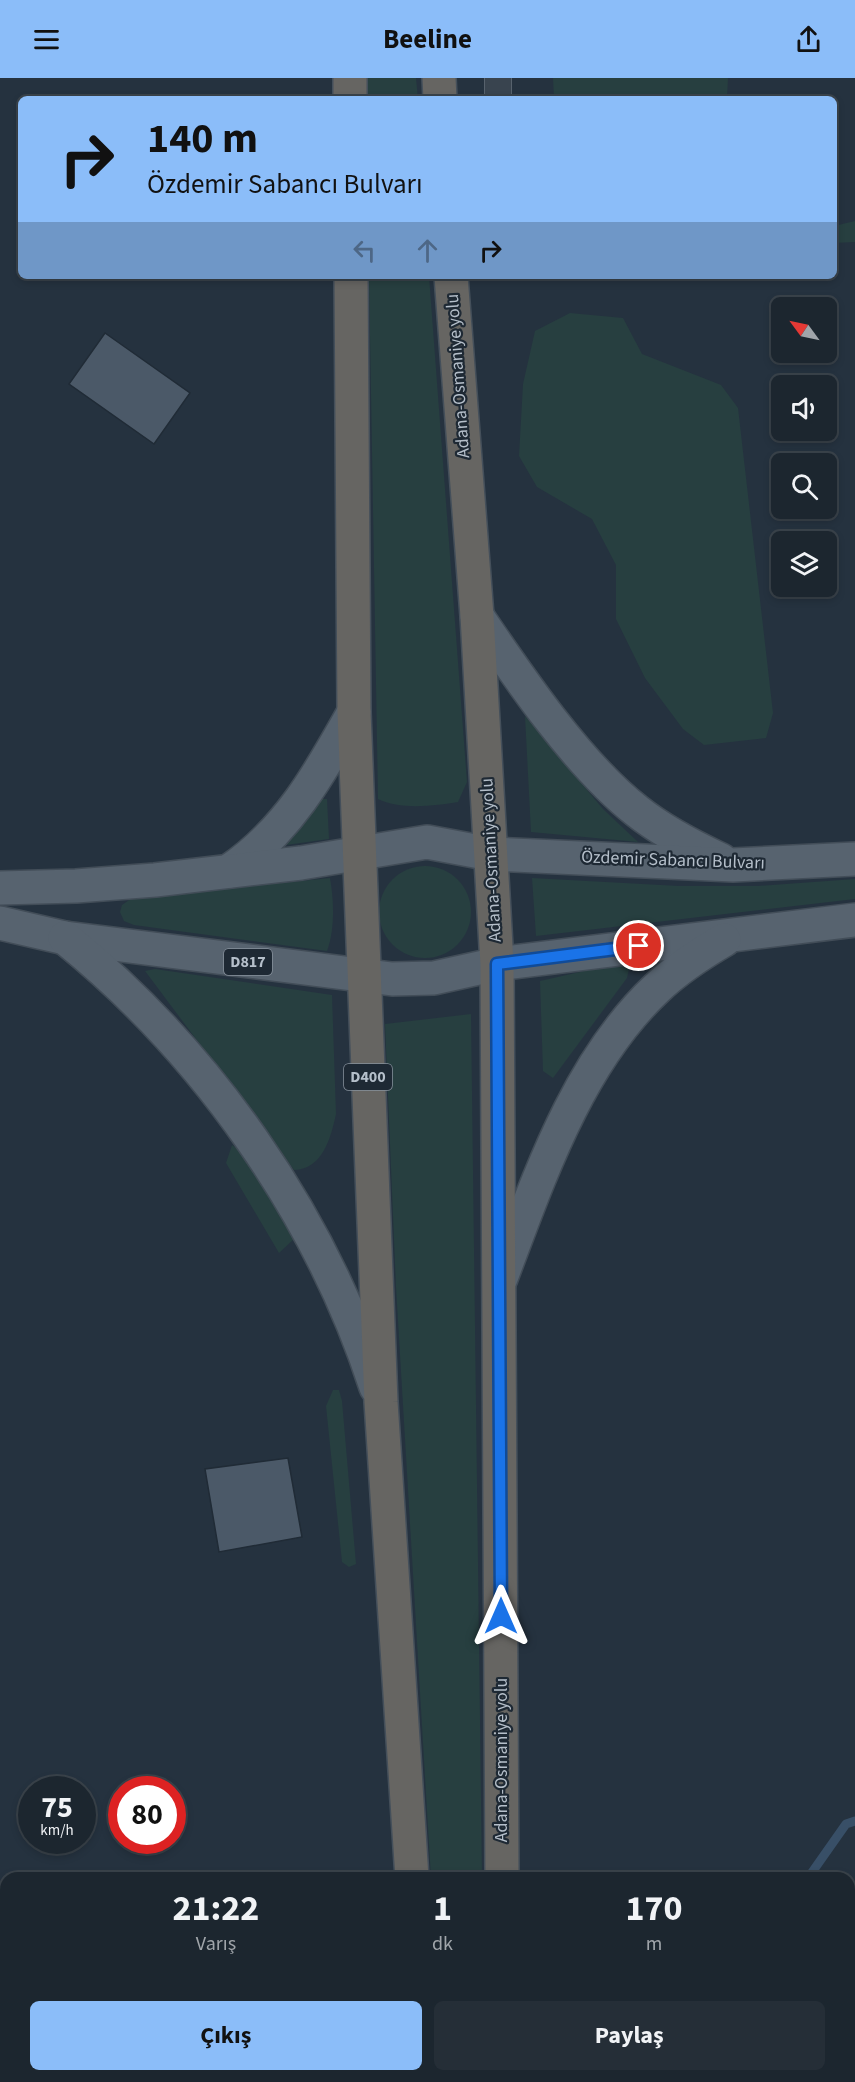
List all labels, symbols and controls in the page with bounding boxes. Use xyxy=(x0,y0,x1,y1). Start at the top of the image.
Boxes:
text: Beeline xyxy=(383,20,472,59)
icon: menu xyxy=(30,23,63,56)
icon: share xyxy=(792,23,825,56)
text: 140 m xyxy=(147,109,258,169)
icon: right xyxy=(48,120,126,198)
text: Özdemir Sabancı Bulvarı xyxy=(147,165,423,204)
icon: left xyxy=(348,234,381,267)
icon: ahead xyxy=(411,234,444,267)
icon: right xyxy=(474,234,507,267)
street label: Adana-Osmaniye yolu xyxy=(440,293,476,459)
north arrow xyxy=(771,297,837,363)
map controls xyxy=(771,297,837,597)
button: sound xyxy=(771,375,837,441)
button: search xyxy=(771,453,837,519)
button: layers xyxy=(771,531,837,597)
street label: Adana-Osmaniye yolu xyxy=(474,777,508,943)
street label: Özdemir Sabancı Bulvarı xyxy=(581,844,765,876)
pin xyxy=(613,920,664,971)
icon: arrive xyxy=(622,929,655,962)
road number: D817 xyxy=(224,949,272,975)
road number: D400 xyxy=(344,1064,392,1090)
position arrow xyxy=(469,1584,533,1648)
street label: Adana-Osmaniye yolu xyxy=(489,1678,514,1842)
speed limit sign: 80 xyxy=(108,1776,186,1854)
text: 75 xyxy=(41,1786,73,1829)
text: km/h xyxy=(40,1820,74,1841)
text: 21:22 xyxy=(173,1883,259,1934)
text: 1 xyxy=(433,1883,452,1934)
text: 170 xyxy=(625,1883,682,1934)
text: Varış xyxy=(196,1930,236,1958)
text: dk xyxy=(432,1930,453,1958)
text: m xyxy=(646,1930,662,1958)
button: Çıkış xyxy=(30,2001,422,2070)
button: Paylaş xyxy=(434,2001,825,2070)

